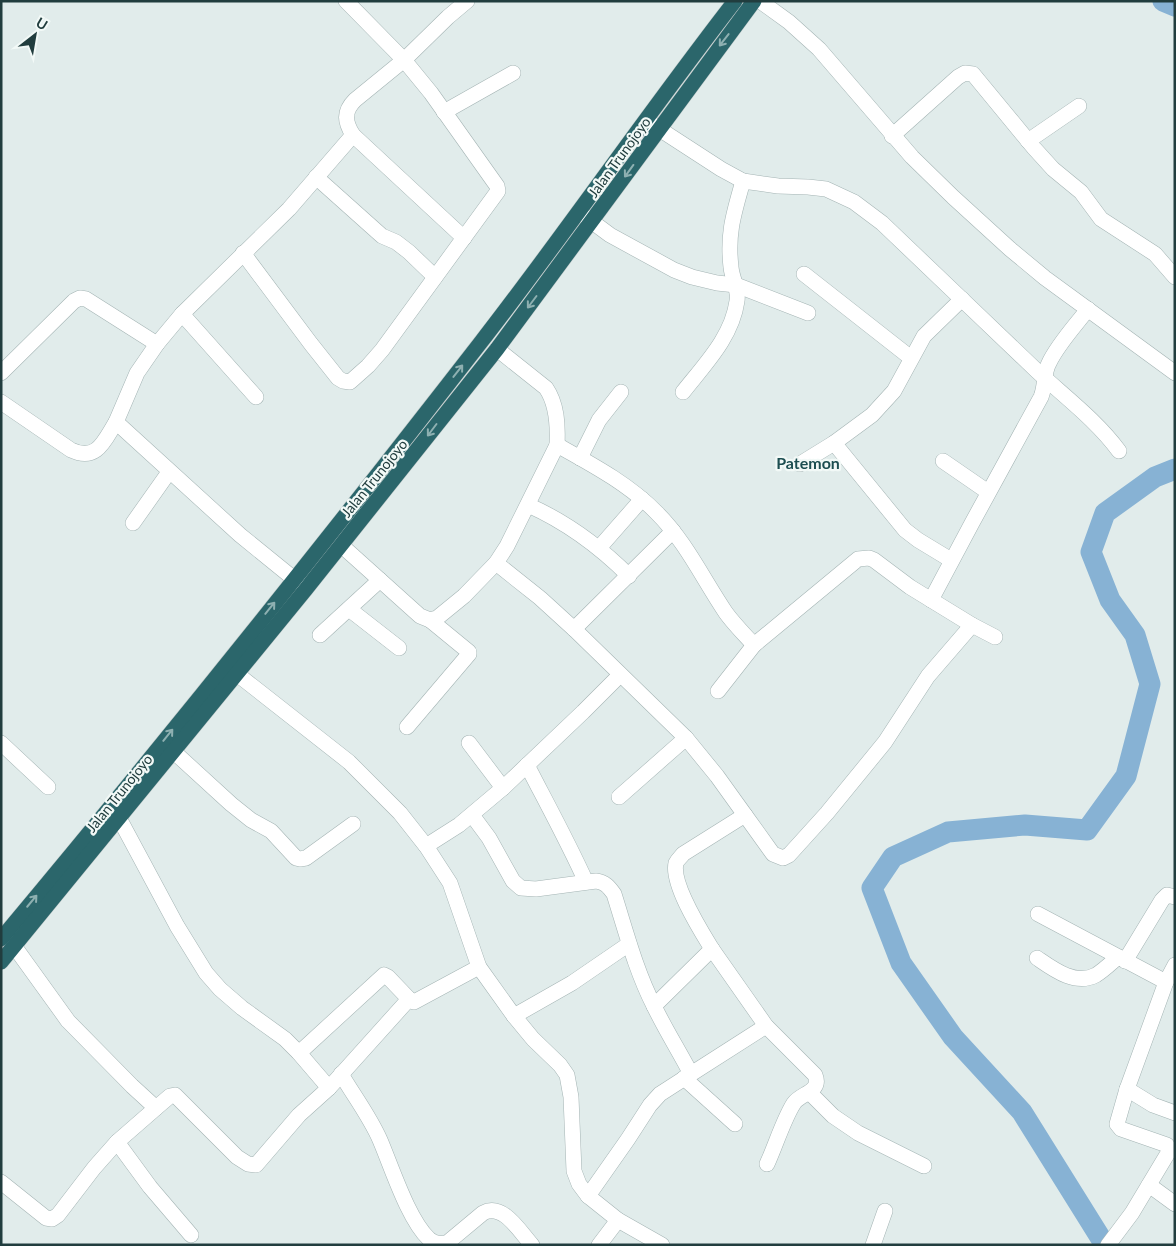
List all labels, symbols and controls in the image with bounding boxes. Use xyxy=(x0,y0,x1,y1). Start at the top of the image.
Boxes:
north arrow xyxy=(10,10,60,60)
text: U xyxy=(33,13,51,33)
one-way arrow xyxy=(719,33,730,46)
street label: Jalan Trunojoyo xyxy=(584,113,654,201)
one-way arrow xyxy=(623,164,634,177)
one-way arrow xyxy=(527,295,537,309)
one-way arrow xyxy=(453,365,464,378)
one-way arrow xyxy=(427,423,438,436)
street label: Jalan Trunojoyo xyxy=(337,436,411,520)
district label: Patemon xyxy=(776,453,840,472)
one-way arrow xyxy=(265,602,276,615)
one-way arrow xyxy=(163,728,174,741)
street label: Jalan Trunojoyo xyxy=(82,751,156,835)
one-way arrow xyxy=(27,895,38,908)

